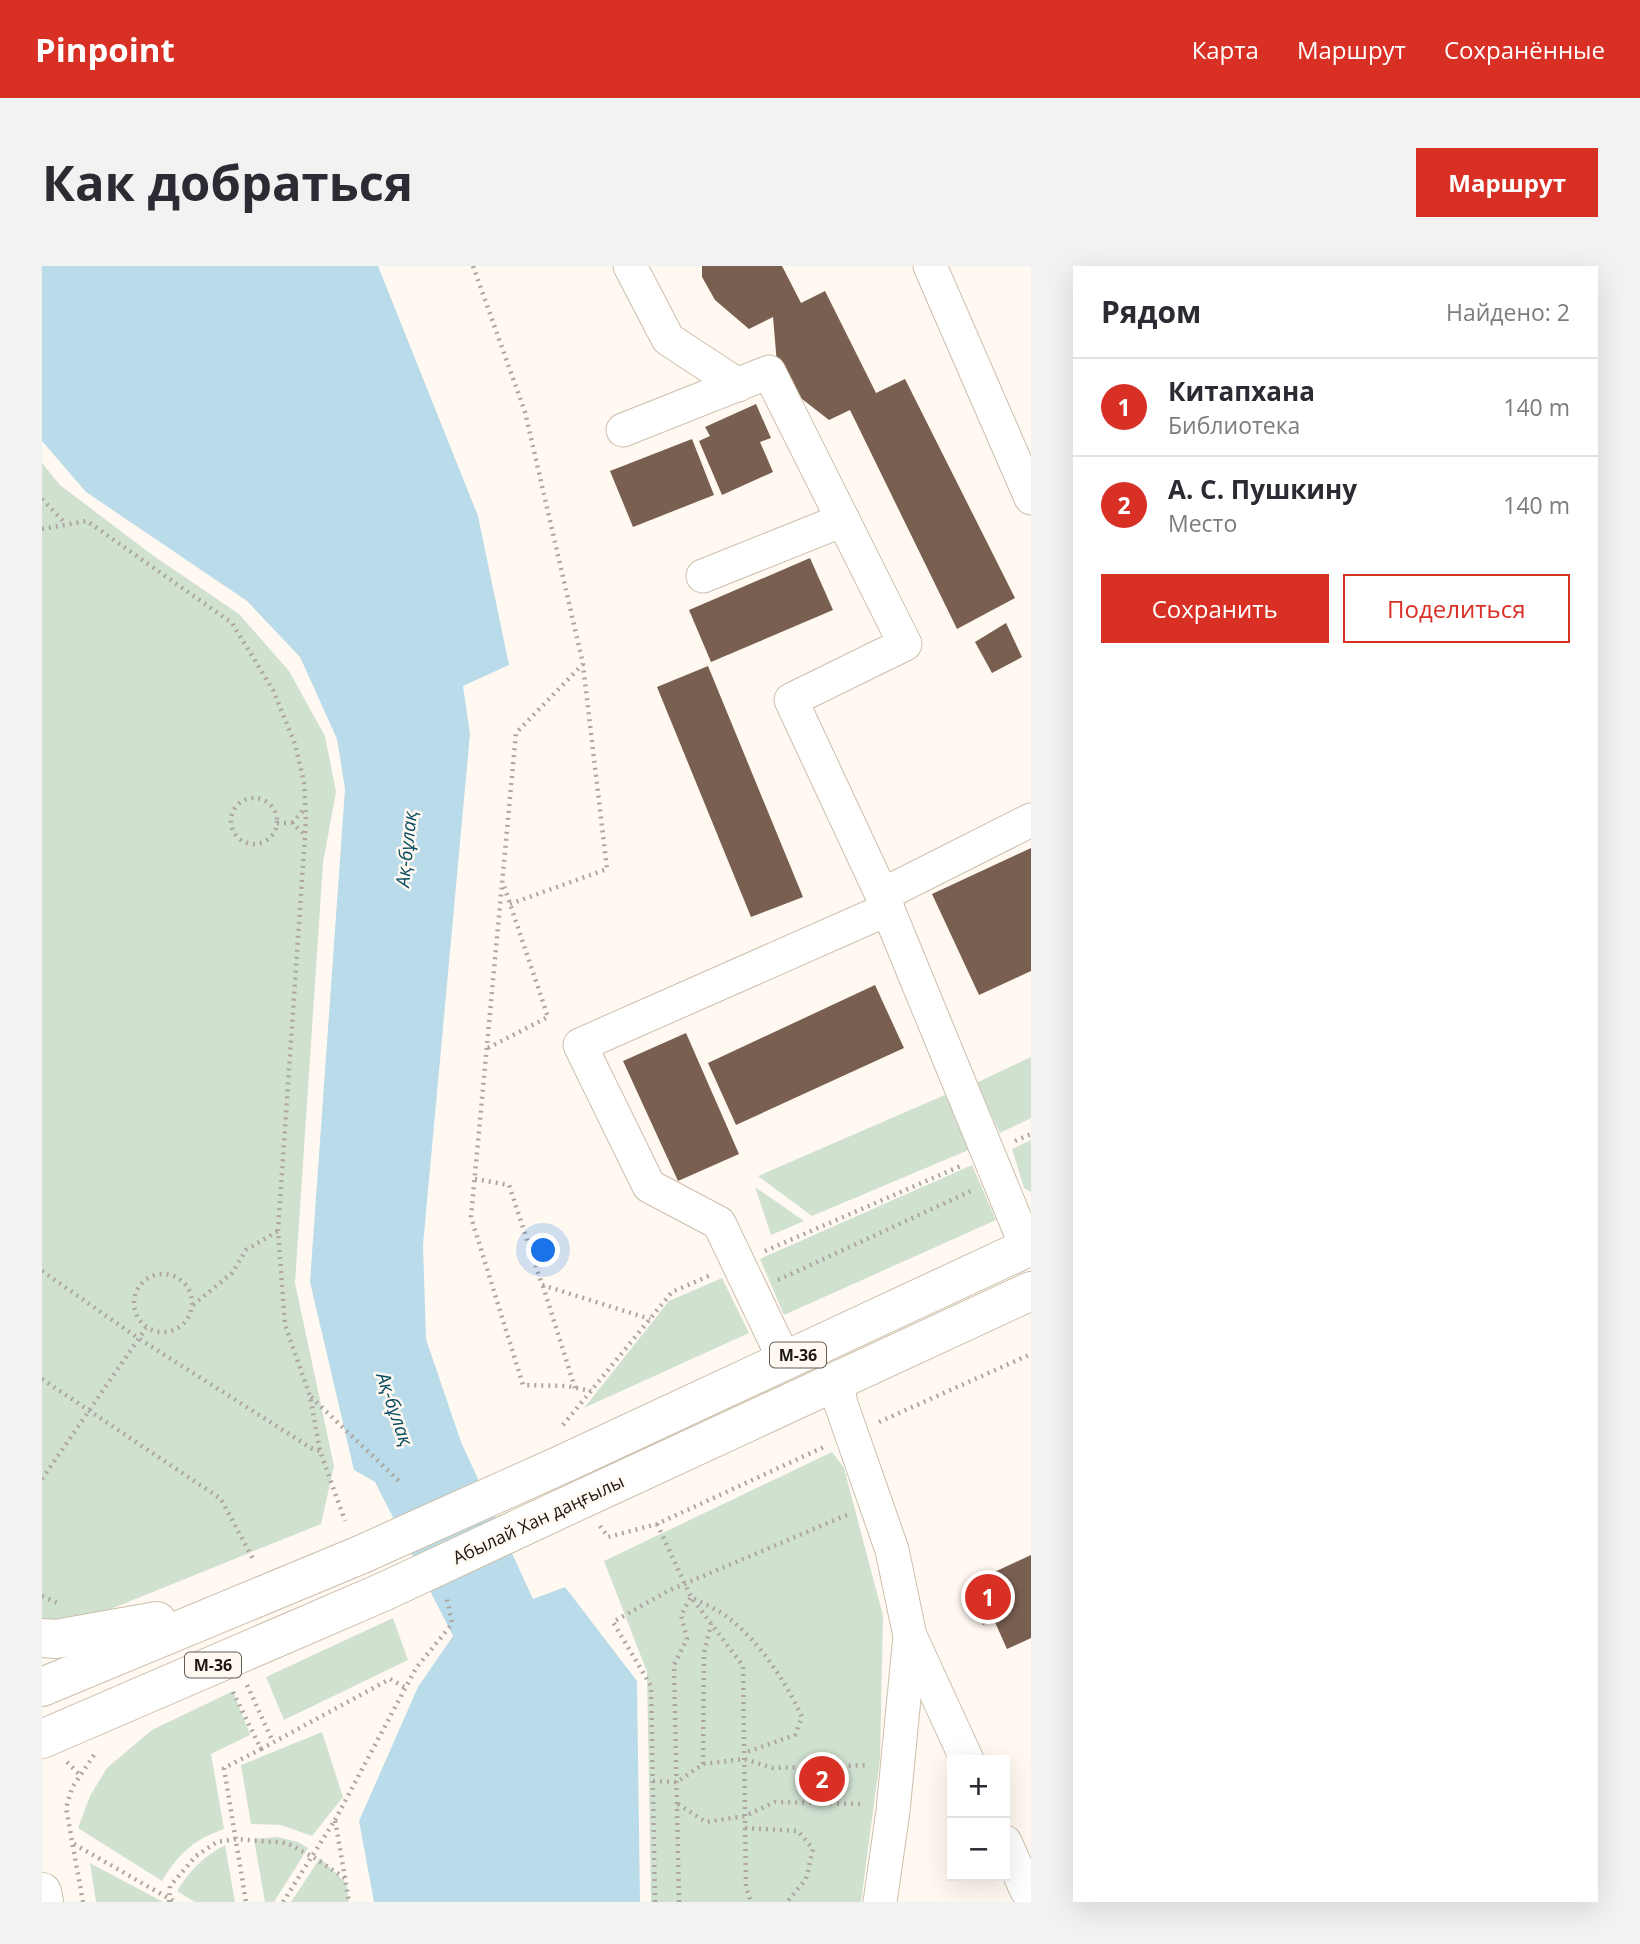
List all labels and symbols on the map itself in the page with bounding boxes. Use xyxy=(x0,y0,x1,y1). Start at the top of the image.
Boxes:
water label: Ақ-бұлақ xyxy=(389,810,423,890)
your location xyxy=(526,1233,560,1267)
road number: M-36 xyxy=(770,1343,826,1368)
water label: Ақ-бұлақ xyxy=(370,1367,420,1449)
street label: Абылай Хан даңғылы xyxy=(448,1469,628,1569)
pin: 1 xyxy=(965,1571,1011,1623)
road number: M-36 xyxy=(185,1652,241,1678)
pin: 2 xyxy=(799,1753,845,1805)

